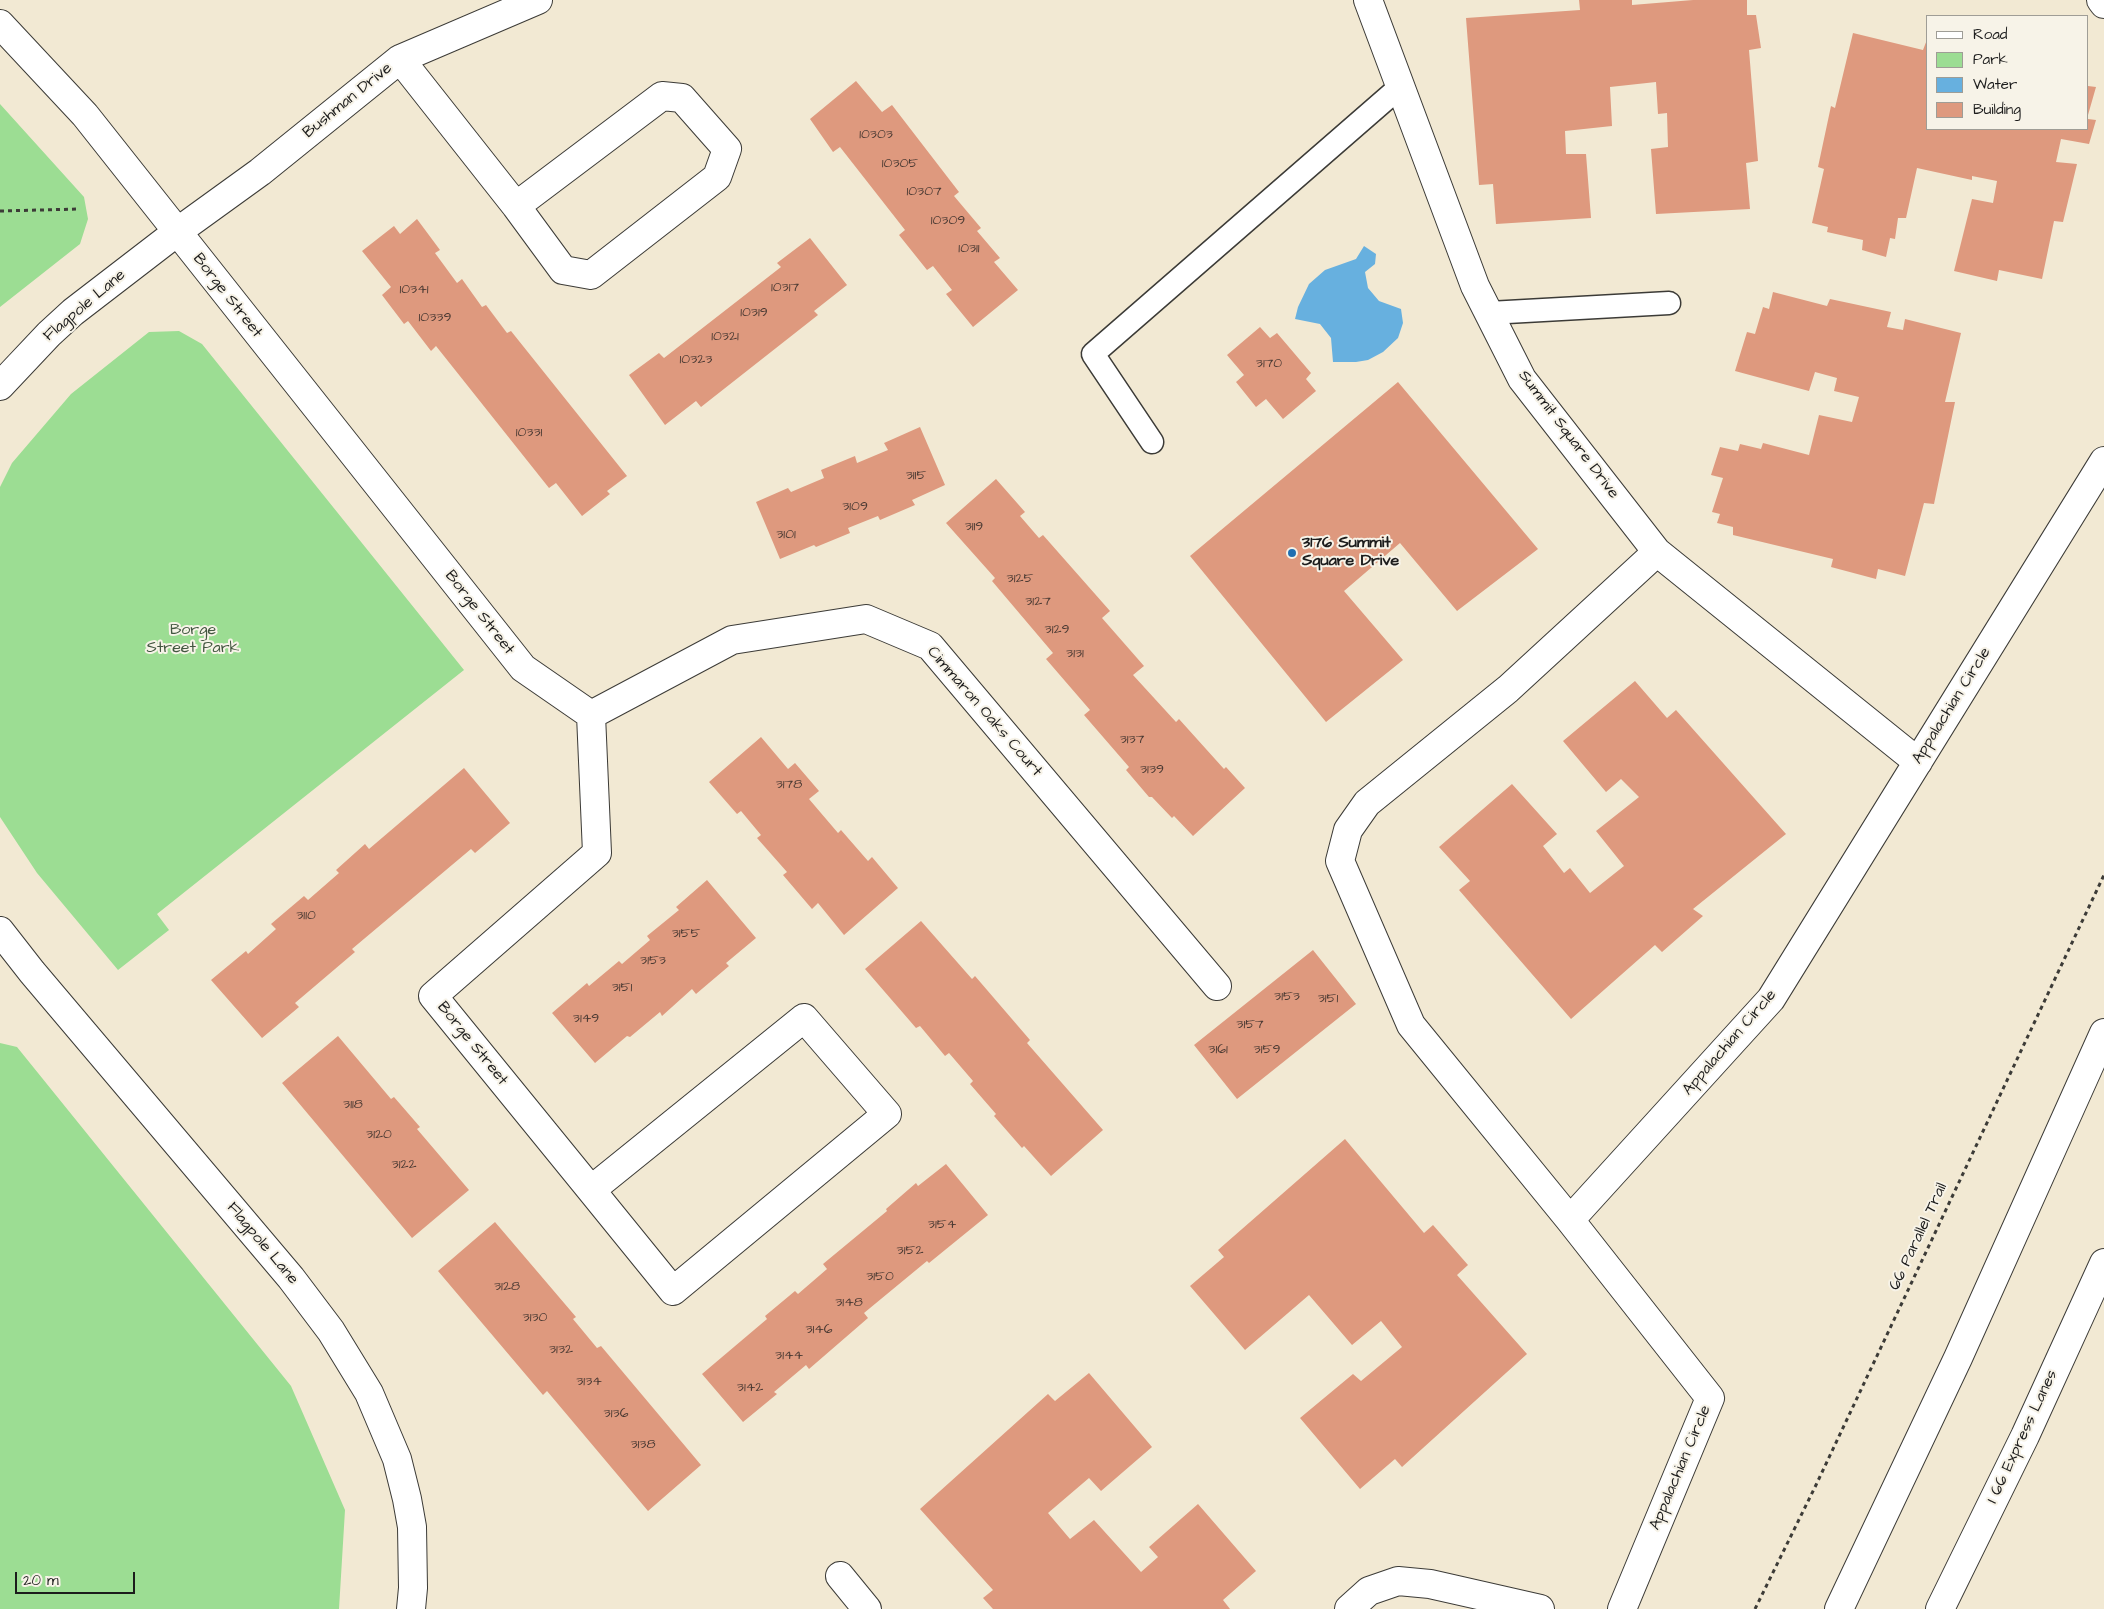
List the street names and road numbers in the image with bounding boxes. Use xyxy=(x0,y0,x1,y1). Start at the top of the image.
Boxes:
street label: Bushman Drive xyxy=(300,59,396,143)
street label: Borge Street xyxy=(188,250,266,342)
street label: Flagpole Lane xyxy=(40,266,130,346)
street label: Summit Square Drive xyxy=(1513,367,1623,503)
street label: Borge Street xyxy=(440,567,518,659)
street label: Cimmaron Oaks Court xyxy=(922,643,1046,781)
street label: Appalachian Circle xyxy=(1908,644,1996,768)
street label: Appalachian Circle xyxy=(1679,986,1781,1100)
street label: Borge Street xyxy=(432,998,512,1090)
street label: 66 Parallel Trail xyxy=(1886,1180,1952,1294)
street label: Flagpole Lane xyxy=(222,1199,302,1289)
street label: I 66 Express Lanes xyxy=(1984,1367,2062,1507)
street label: Appalachian Circle xyxy=(1646,1403,1716,1533)

